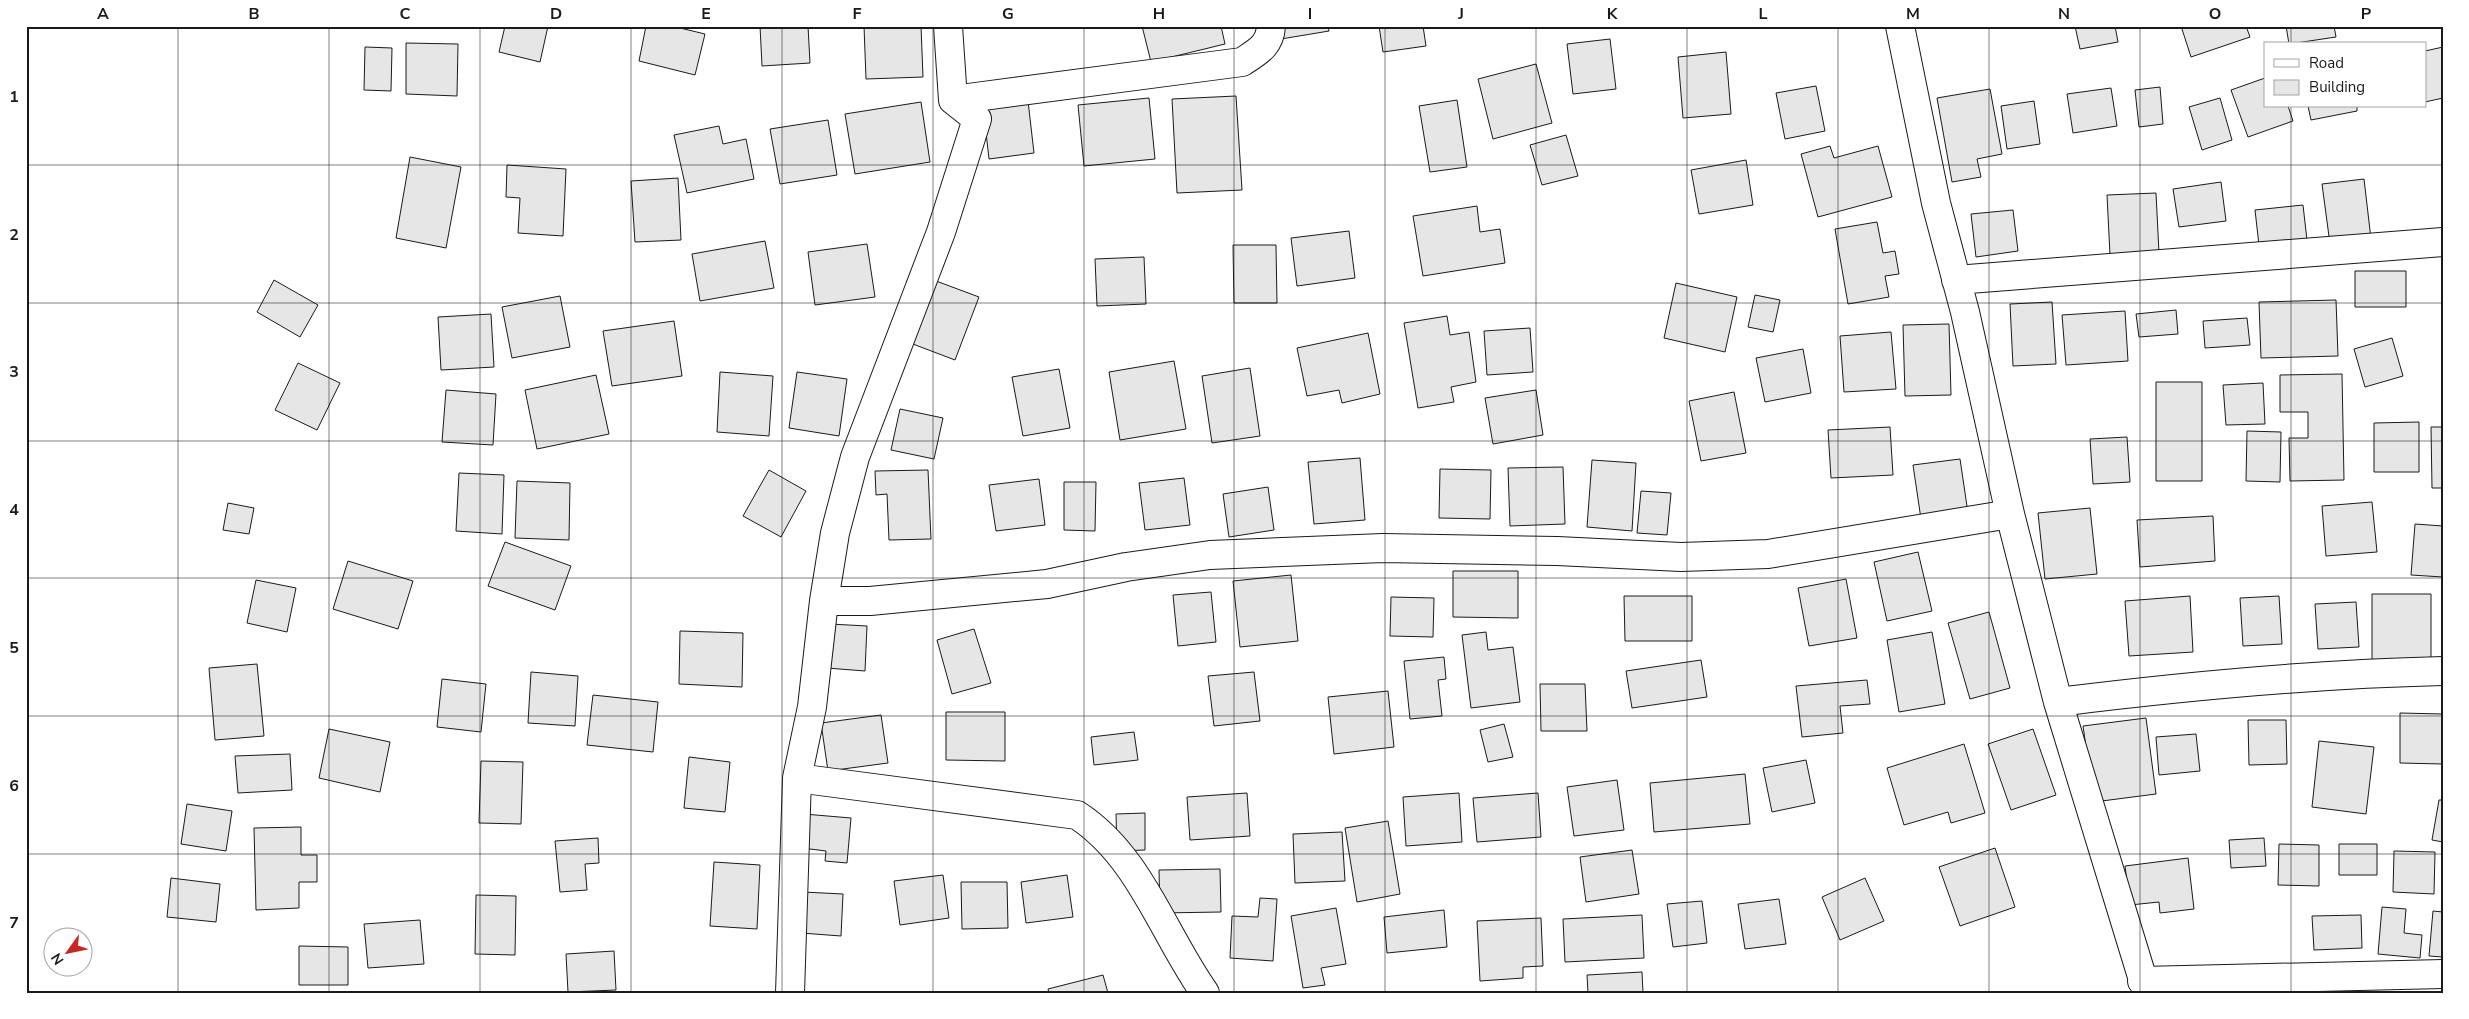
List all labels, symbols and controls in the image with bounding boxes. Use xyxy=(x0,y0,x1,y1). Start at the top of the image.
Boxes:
text: A xyxy=(97,3,109,25)
text: B xyxy=(248,3,260,25)
text: C xyxy=(400,3,411,25)
text: D xyxy=(550,3,562,25)
text: E xyxy=(701,3,711,25)
text: F xyxy=(853,3,862,25)
text: G xyxy=(1002,3,1014,25)
text: H xyxy=(1153,3,1165,25)
text: I xyxy=(1308,3,1312,25)
text: J xyxy=(1457,3,1464,25)
text: K xyxy=(1607,3,1619,25)
text: L xyxy=(1759,3,1768,25)
text: M xyxy=(1906,3,1920,25)
text: N xyxy=(2058,3,2070,25)
text: O xyxy=(2209,3,2221,25)
text: P xyxy=(2361,3,2371,25)
legend xyxy=(2264,42,2426,108)
text: Road xyxy=(2309,53,2344,73)
text: Building xyxy=(2309,77,2365,97)
text: 1 xyxy=(9,86,19,108)
text: 2 xyxy=(9,224,19,246)
text: 3 xyxy=(9,361,19,383)
text: 4 xyxy=(9,499,19,521)
text: 5 xyxy=(9,637,19,659)
text: 6 xyxy=(9,775,19,797)
text: 7 xyxy=(9,912,19,934)
north arrow xyxy=(42,926,92,976)
text: N xyxy=(47,949,68,968)

